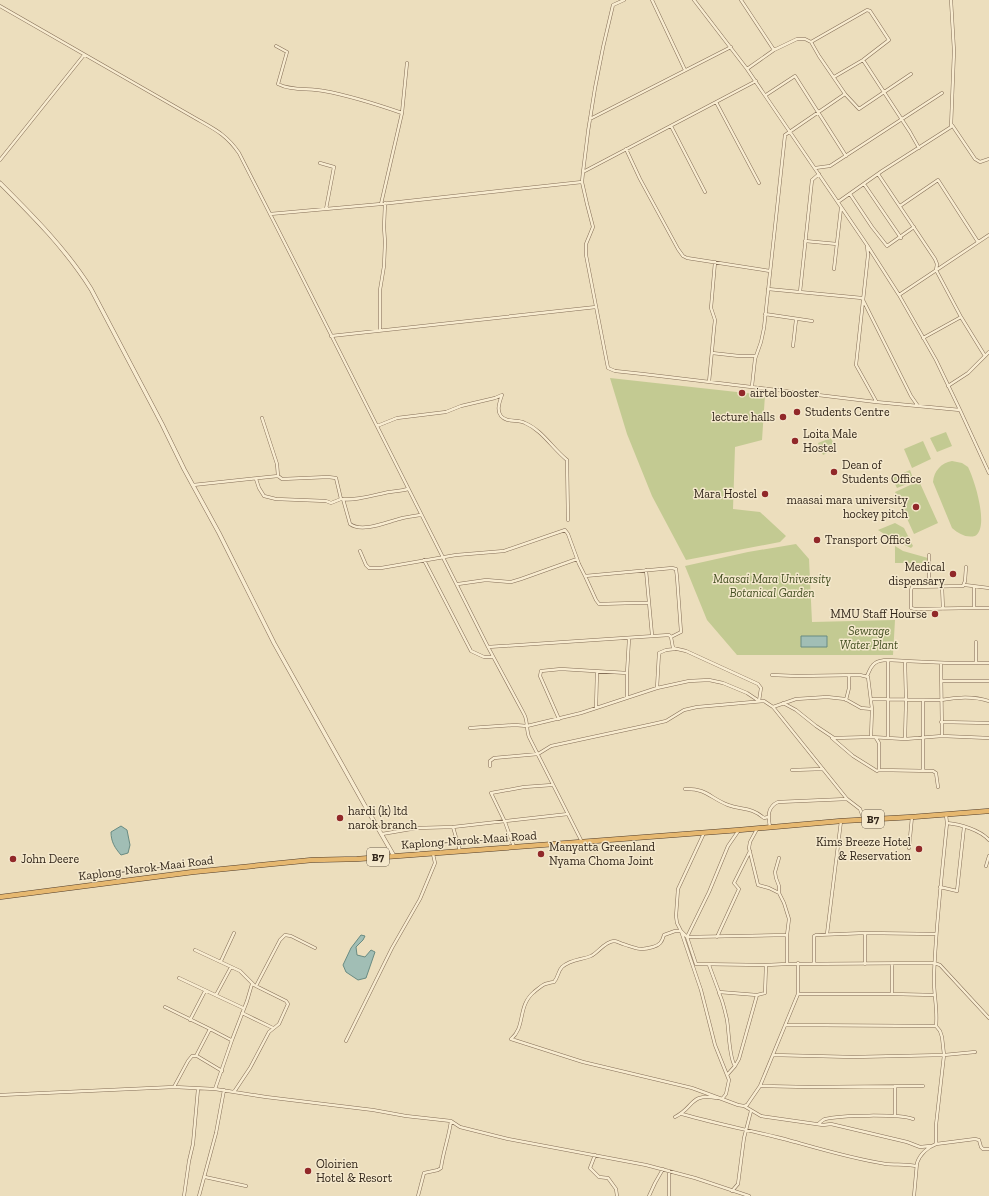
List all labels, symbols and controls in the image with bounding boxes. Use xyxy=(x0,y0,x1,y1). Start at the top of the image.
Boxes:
place label: airtel booster xyxy=(750,386,819,400)
marker: airtel booster xyxy=(737,388,747,398)
place label: Students Centre xyxy=(805,405,890,419)
marker: Students Centre xyxy=(792,407,802,417)
place label: lecture halls xyxy=(712,410,775,424)
marker: lecture halls xyxy=(778,412,788,422)
place label: Loita Male Hostel xyxy=(803,427,857,455)
marker: Loita Male Hostel xyxy=(790,436,800,446)
place label: Dean of Students Office xyxy=(842,458,922,486)
marker: Dean of Students Office xyxy=(829,467,839,477)
place label: Mara Hostel xyxy=(694,487,757,501)
marker: Mara Hostel xyxy=(760,489,770,499)
place label: maasai mara university hockey pitch xyxy=(787,493,909,521)
marker: maasai mara university hockey pitch xyxy=(911,502,921,512)
place label: Transport Office xyxy=(825,533,911,547)
marker: Transport Office xyxy=(812,535,822,545)
place label: Medical dispensary xyxy=(888,560,946,588)
marker: Medical dispensary xyxy=(948,569,958,579)
park label: Maasai Mara University Botanical Garden xyxy=(713,572,831,600)
place label: MMU Staff Hourse xyxy=(830,607,927,621)
marker: MMU Staff Hourse xyxy=(930,609,940,619)
park label: Sewrage Water Plant xyxy=(840,624,898,652)
place label: hardi (k) ltd narok branch xyxy=(348,804,417,832)
road number: B7 xyxy=(862,810,884,828)
marker: hardi (k) ltd narok branch xyxy=(335,813,345,823)
street label: Kaplong-Narok-Maai Road xyxy=(401,828,538,852)
place label: Kims Breeze Hotel & Reservation xyxy=(816,835,911,863)
place label: Manyatta Greenland Nyama Choma Joint xyxy=(549,840,656,868)
marker: Kims Breeze Hotel & Reservation xyxy=(914,844,924,854)
road number: B7 xyxy=(367,848,389,866)
marker: Manyatta Greenland Nyama Choma Joint xyxy=(536,849,546,859)
place label: John Deere xyxy=(21,852,79,866)
street label: Kaplong-Narok-Maai Road xyxy=(78,853,215,883)
marker: John Deere xyxy=(8,854,18,864)
place label: Oloirien Hotel & Resort xyxy=(316,1157,393,1185)
marker: Oloirien Hotel & Resort xyxy=(303,1166,313,1176)

